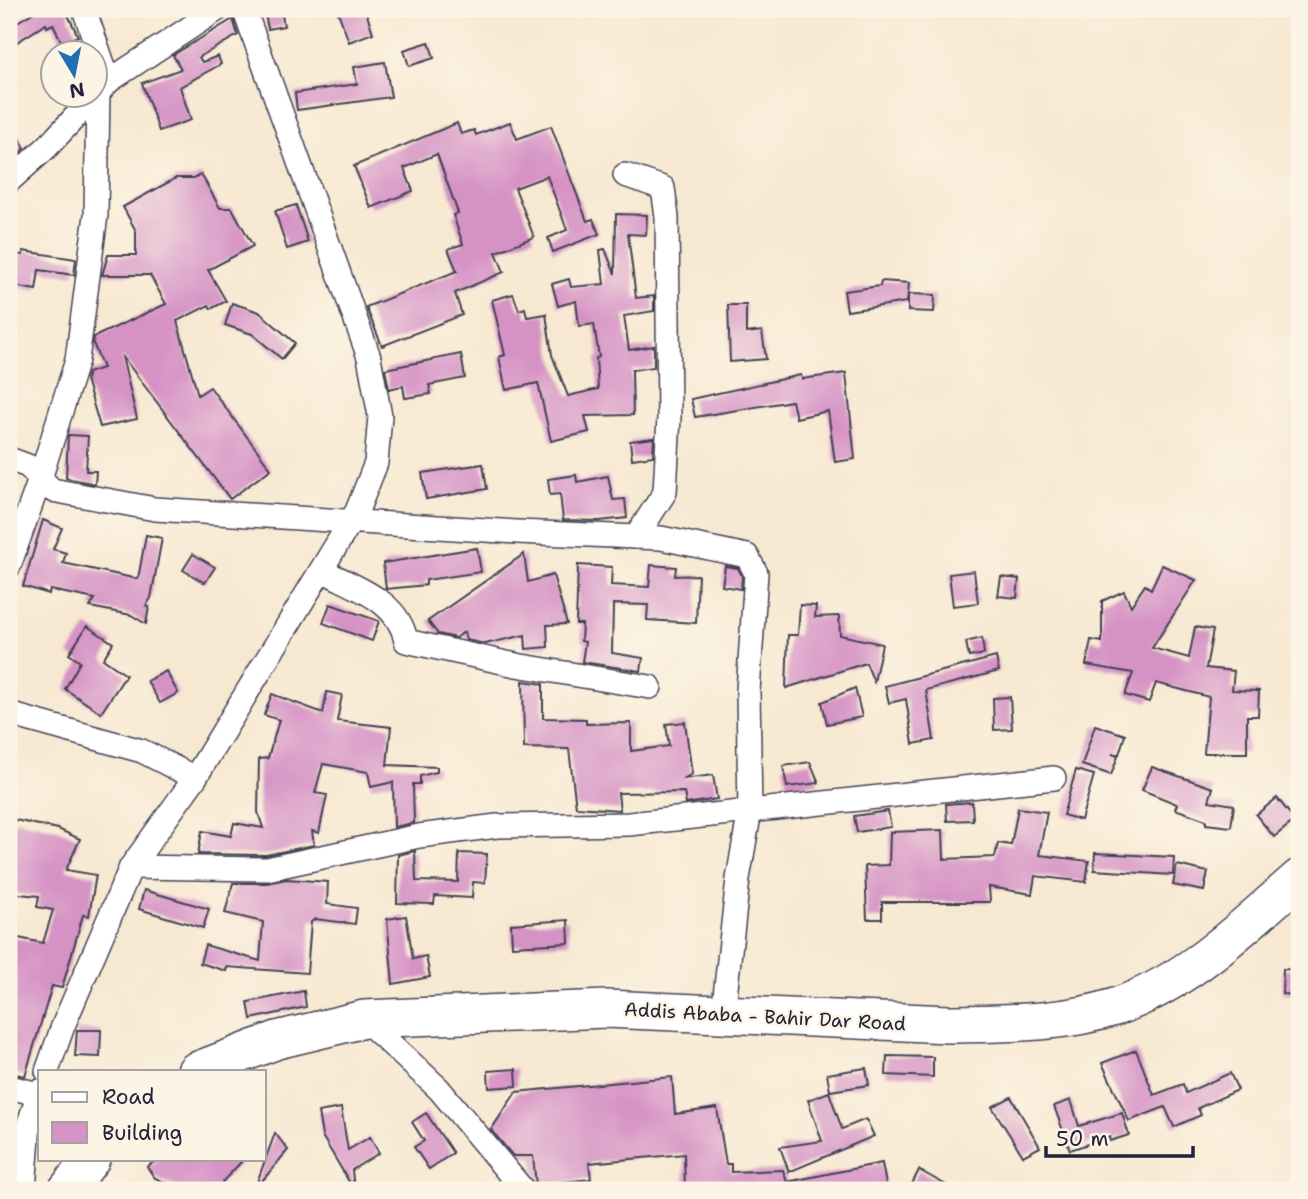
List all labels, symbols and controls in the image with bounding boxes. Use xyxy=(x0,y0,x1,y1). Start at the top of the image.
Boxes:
north arrow xyxy=(38,38,108,108)
text: N xyxy=(67,77,86,104)
street label: Addis Ababa - Bahir Dar Road xyxy=(623,997,906,1036)
legend xyxy=(38,1070,266,1160)
text: Road xyxy=(102,1083,155,1111)
scale bar xyxy=(1046,1115,1192,1159)
text: Building xyxy=(102,1119,182,1147)
text: 50 m xyxy=(1056,1125,1109,1153)

